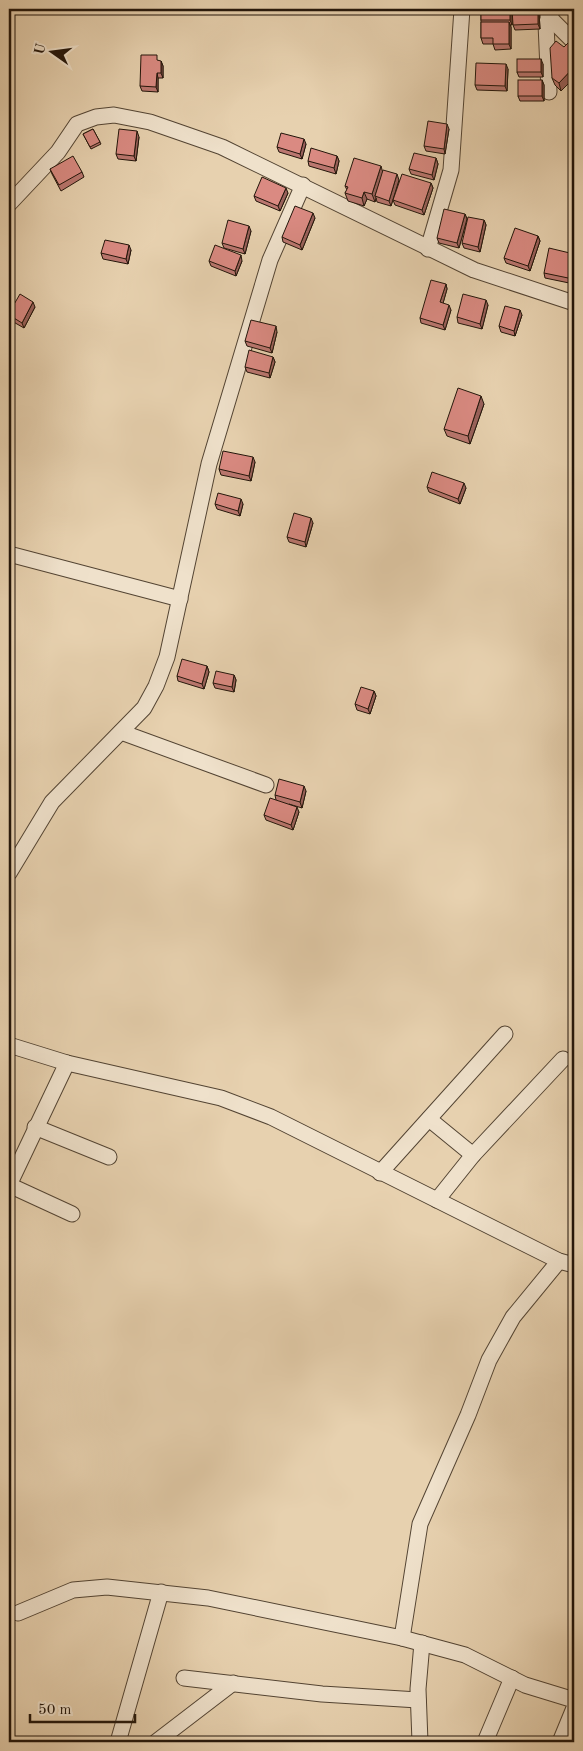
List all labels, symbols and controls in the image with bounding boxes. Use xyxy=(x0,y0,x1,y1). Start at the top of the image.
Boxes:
north arrow xyxy=(28,28,78,78)
text: U xyxy=(32,42,48,56)
scale bar xyxy=(30,1691,135,1723)
text: 50 m xyxy=(38,1703,72,1718)

